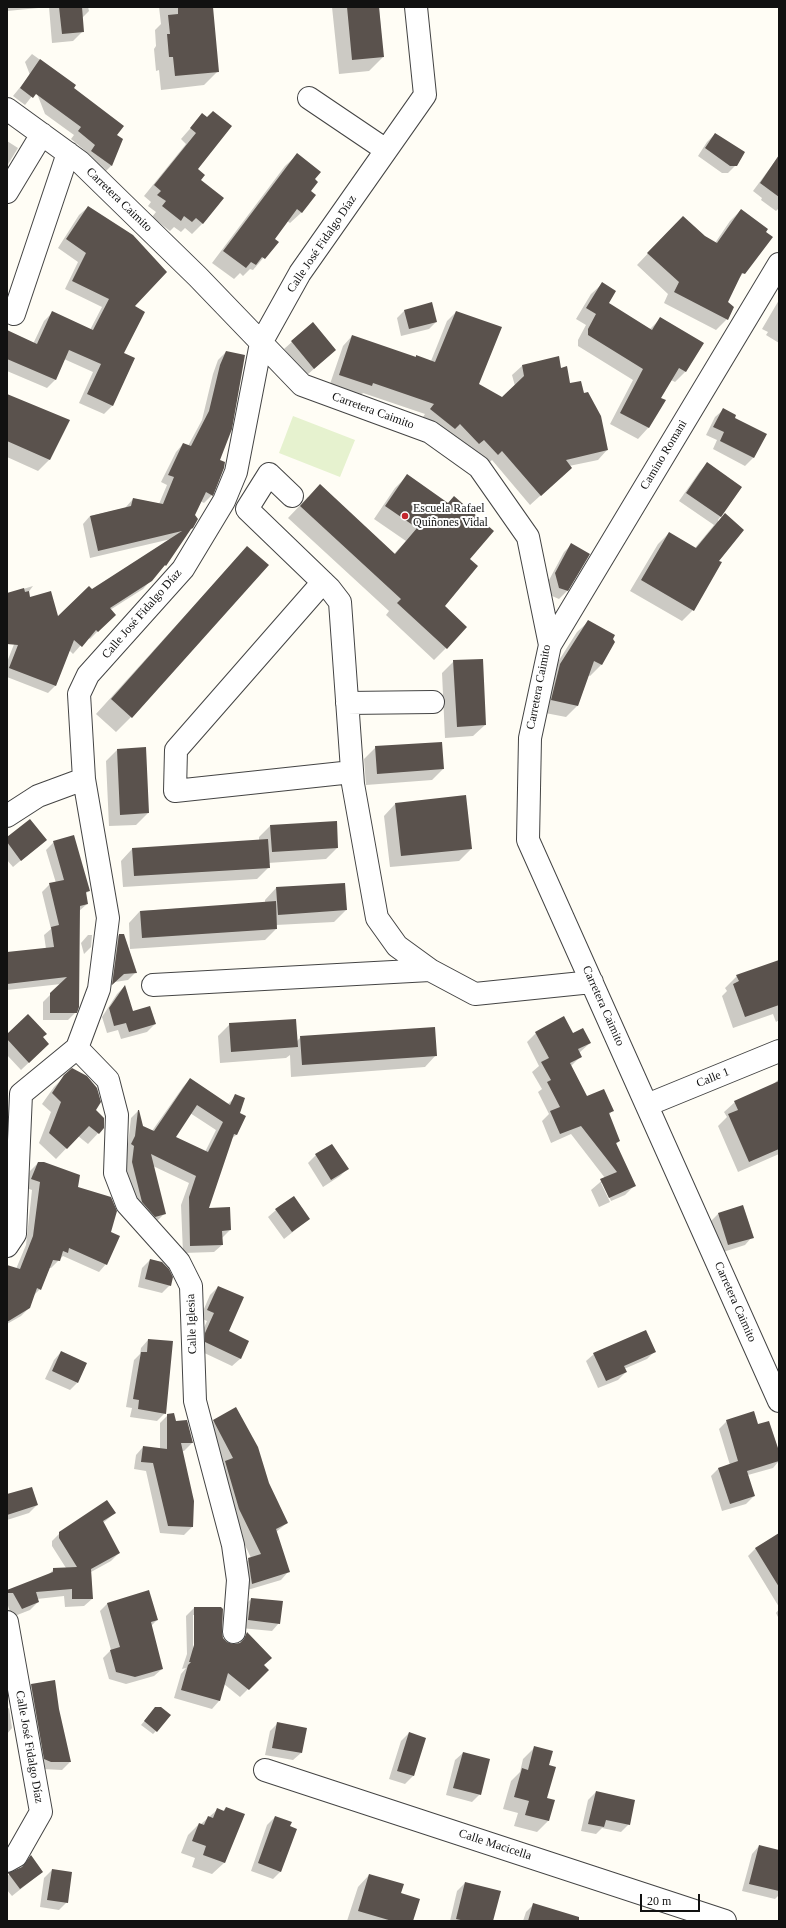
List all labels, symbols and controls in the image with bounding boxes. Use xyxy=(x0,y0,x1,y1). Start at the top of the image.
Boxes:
street label: Carretera Caimito xyxy=(83,165,155,235)
street label: Calle José Fidalgo Díaz xyxy=(284,193,360,295)
street label: Carretera Caimito xyxy=(330,389,416,433)
street label: Camino Romani xyxy=(637,417,691,493)
place label: Escuela Rafael Quiñones Vidal xyxy=(413,502,488,530)
marker: Escuela Rafael Quiñones Vidal xyxy=(400,511,410,521)
street label: Calle José Fidalgo Díaz xyxy=(99,566,185,662)
street label: Carretera Caimito xyxy=(524,643,554,731)
street label: Carretera Caimito xyxy=(579,964,627,1048)
street label: Calle 1 xyxy=(694,1065,732,1091)
street label: Carretera Caimito xyxy=(711,1260,759,1344)
street label: Calle Iglesia xyxy=(184,1294,200,1354)
street label: Calle José Fidalgo Díaz xyxy=(12,1689,46,1805)
street label: Calle Macicella xyxy=(457,1826,533,1864)
scale bar xyxy=(642,1886,702,1912)
text: 20 m xyxy=(647,1894,671,1908)

